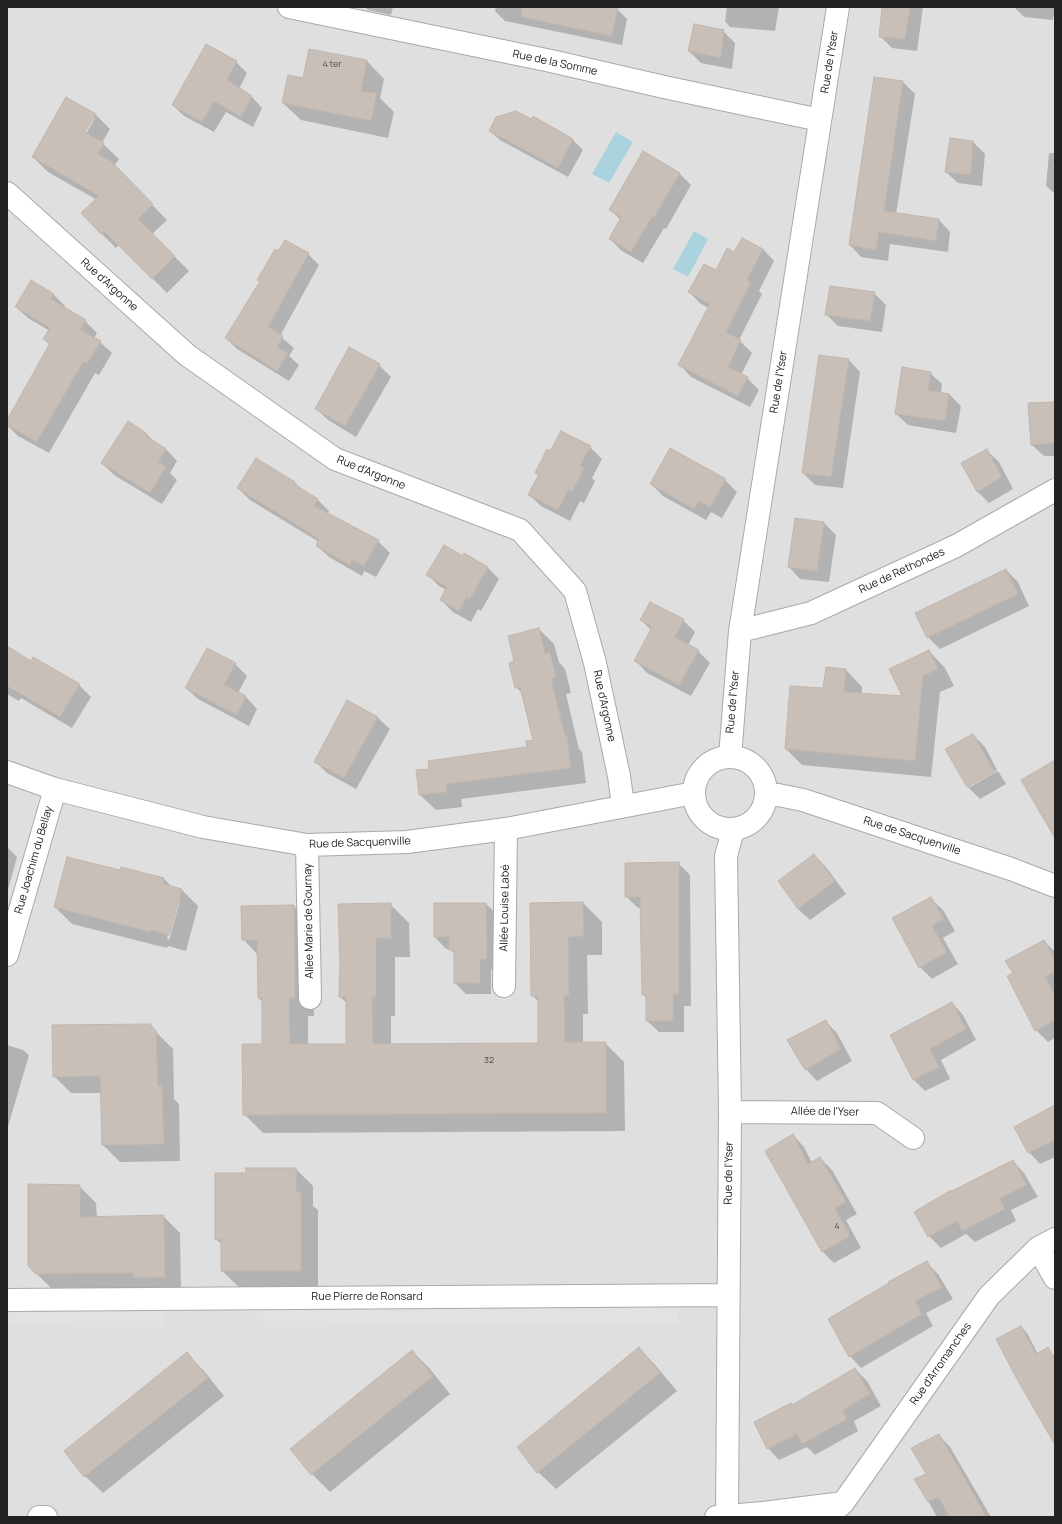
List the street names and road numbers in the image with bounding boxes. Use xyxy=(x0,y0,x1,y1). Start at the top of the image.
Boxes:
street label: Rue de l'Yser xyxy=(819,30,841,94)
street label: Rue de la Somme xyxy=(511,48,599,78)
street label: Rue d'Argonne xyxy=(78,256,140,314)
street label: Rue de l'Yser xyxy=(768,350,790,414)
street label: Rue d'Argonne xyxy=(335,453,407,493)
street label: Rue de Rethondes xyxy=(857,545,947,597)
street label: Rue d'Argonne xyxy=(590,669,618,743)
street label: Rue de l'Yser xyxy=(724,670,742,734)
street label: Rue Joachim du Bellay xyxy=(12,805,56,915)
street label: Rue de Sacquenville xyxy=(862,814,962,858)
street label: Rue de Sacquenville xyxy=(309,835,411,851)
street label: Allée Marie de Gournay xyxy=(301,863,317,979)
street label: Allée Louise Labé xyxy=(498,864,512,952)
street label: Allée de l'Yser xyxy=(791,1105,859,1119)
street label: Rue de l'Yser xyxy=(722,1141,736,1205)
street label: Rue Pierre de Ronsard xyxy=(311,1290,423,1304)
street label: Rue d'Arromanches xyxy=(908,1320,974,1408)

